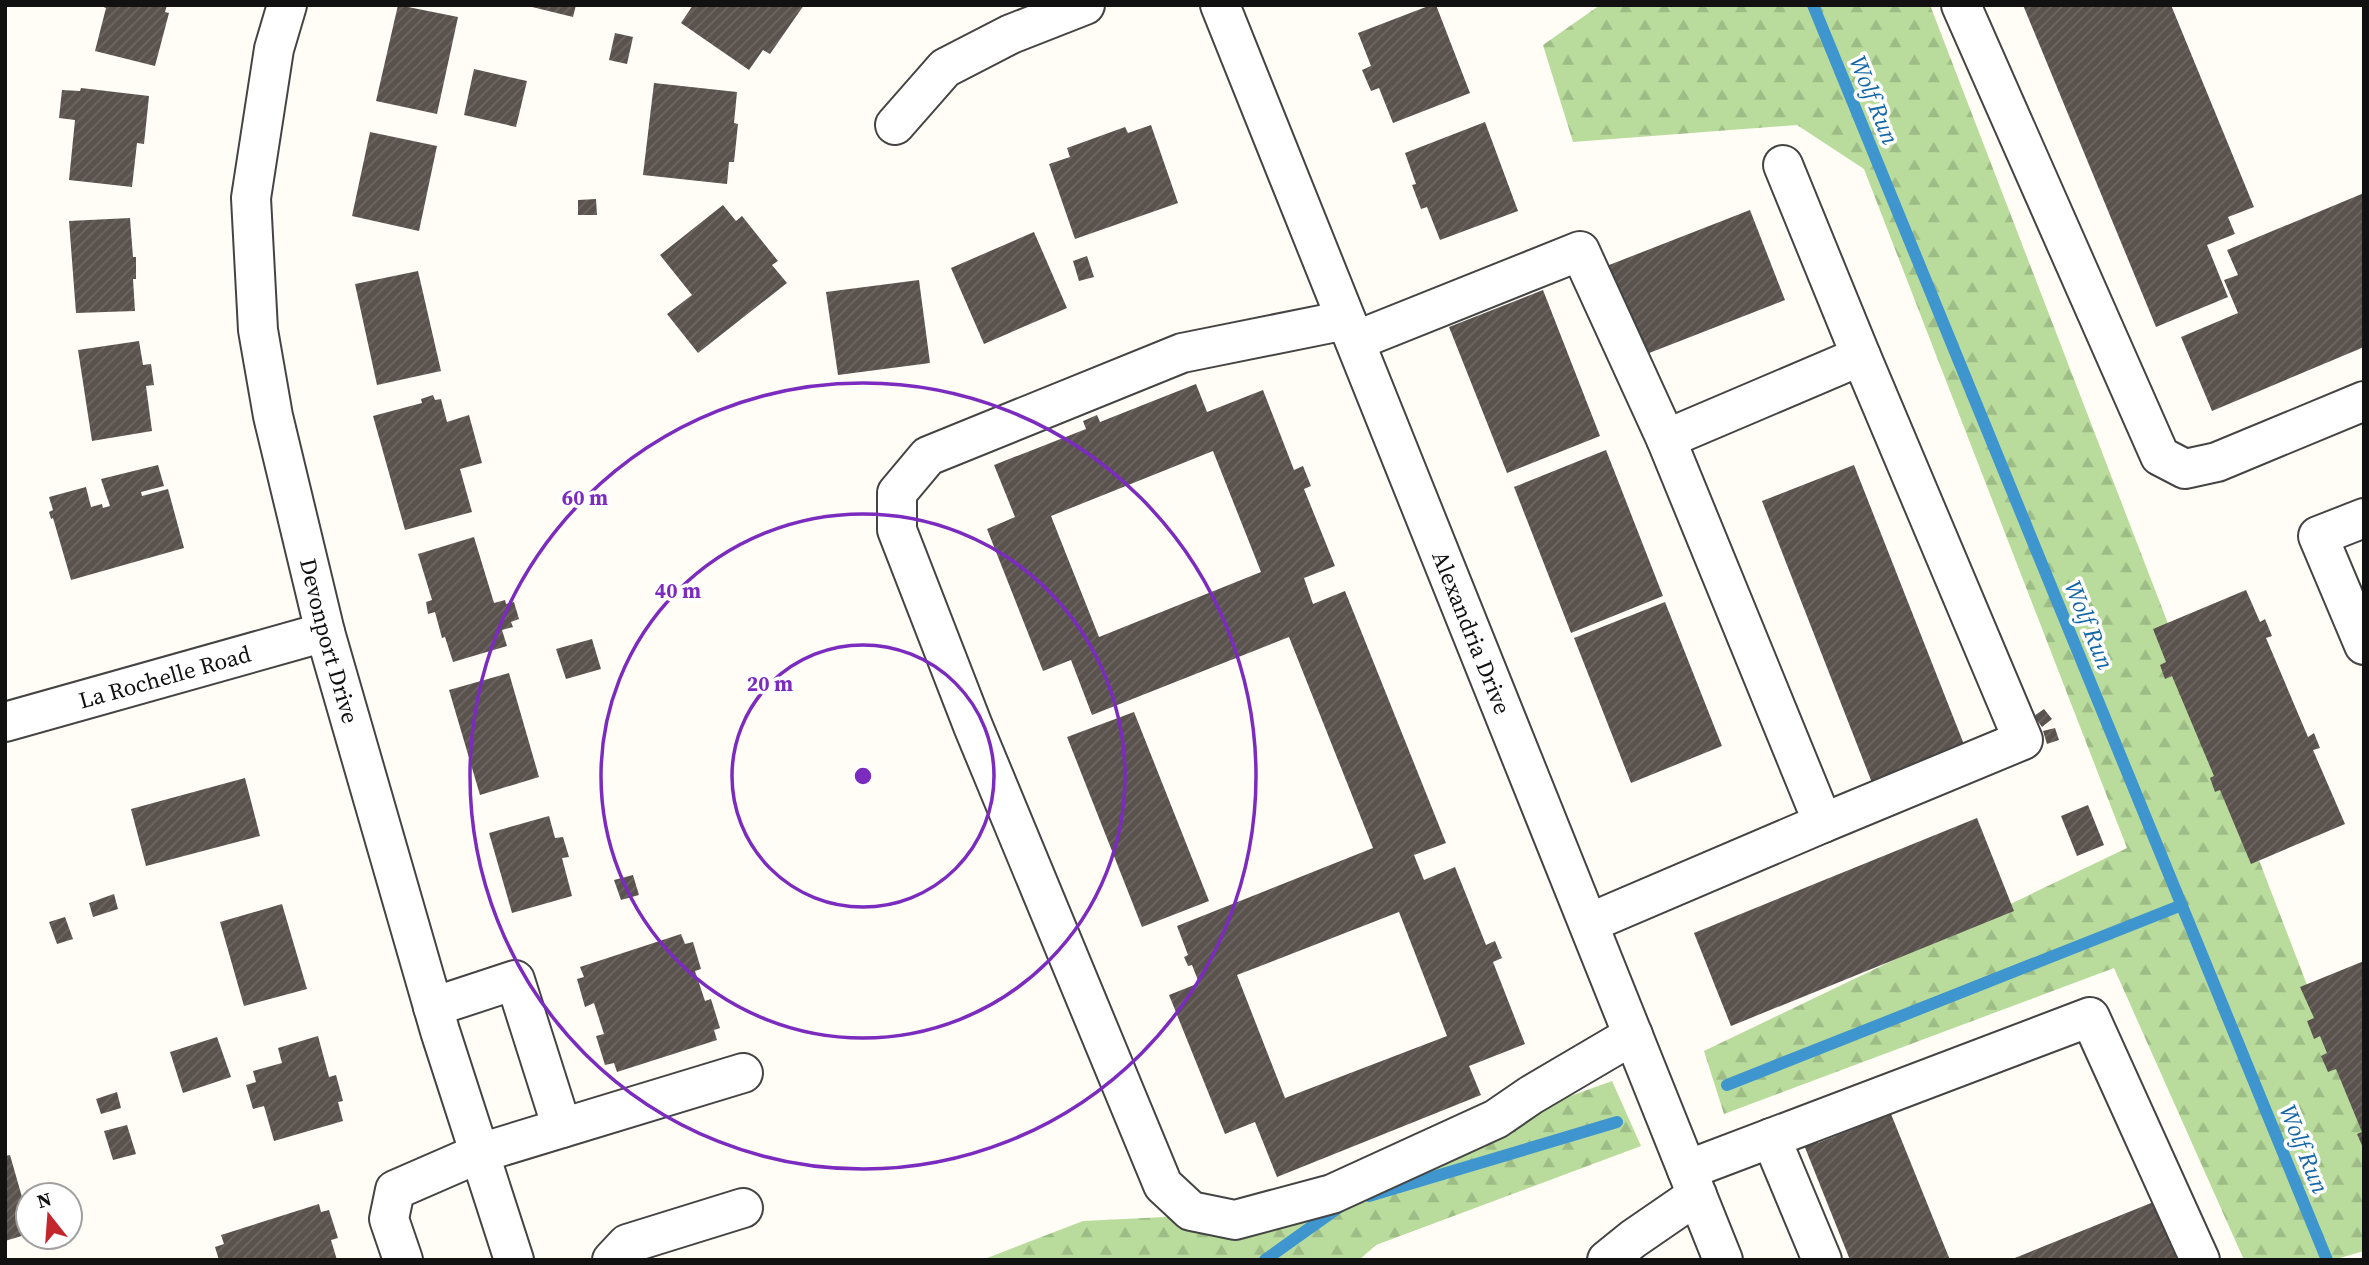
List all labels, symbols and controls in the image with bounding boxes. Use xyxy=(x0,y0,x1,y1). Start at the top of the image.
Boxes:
water label: Wolf Run xyxy=(1842,50,1907,150)
text: 60 m xyxy=(562,483,608,512)
street label: Alexandria Drive xyxy=(1424,546,1519,719)
street label: Devonport Drive xyxy=(292,555,367,727)
water label: Wolf Run xyxy=(2057,575,2122,675)
text: 40 m xyxy=(655,576,701,605)
street label: La Rochelle Road xyxy=(75,638,255,716)
text: 20 m xyxy=(747,669,793,698)
centre of rings xyxy=(851,764,875,788)
water label: Wolf Run xyxy=(2272,1099,2337,1199)
north arrow xyxy=(14,1181,84,1251)
text: N xyxy=(34,1185,55,1214)

